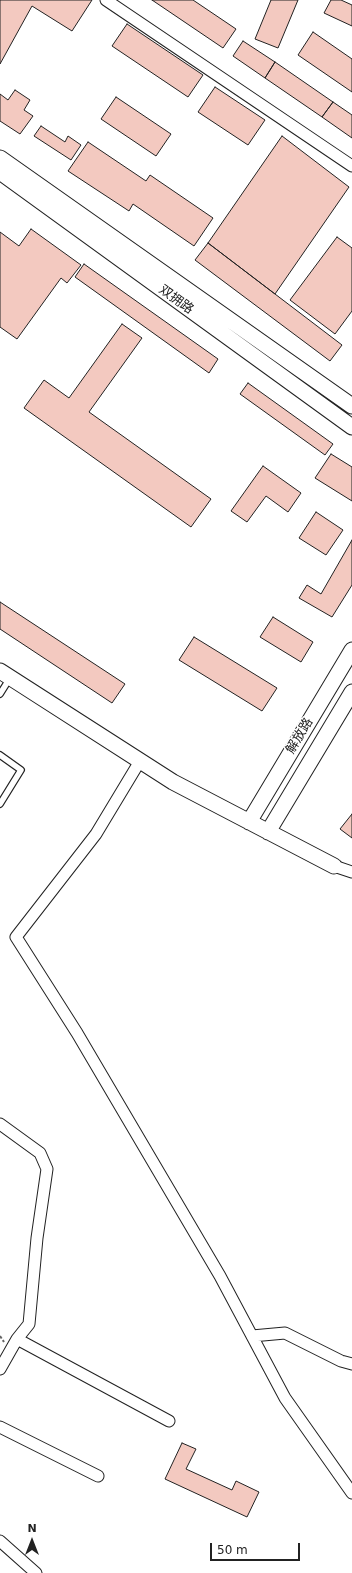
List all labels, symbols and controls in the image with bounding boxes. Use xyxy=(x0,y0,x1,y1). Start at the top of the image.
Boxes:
street label: 双拥路 xyxy=(156,282,196,318)
street label: 解放路 xyxy=(283,715,317,757)
north arrow xyxy=(12,1521,52,1561)
text: N xyxy=(27,1522,37,1535)
scale bar xyxy=(212,1535,302,1561)
text: 50 m xyxy=(217,1543,248,1557)

